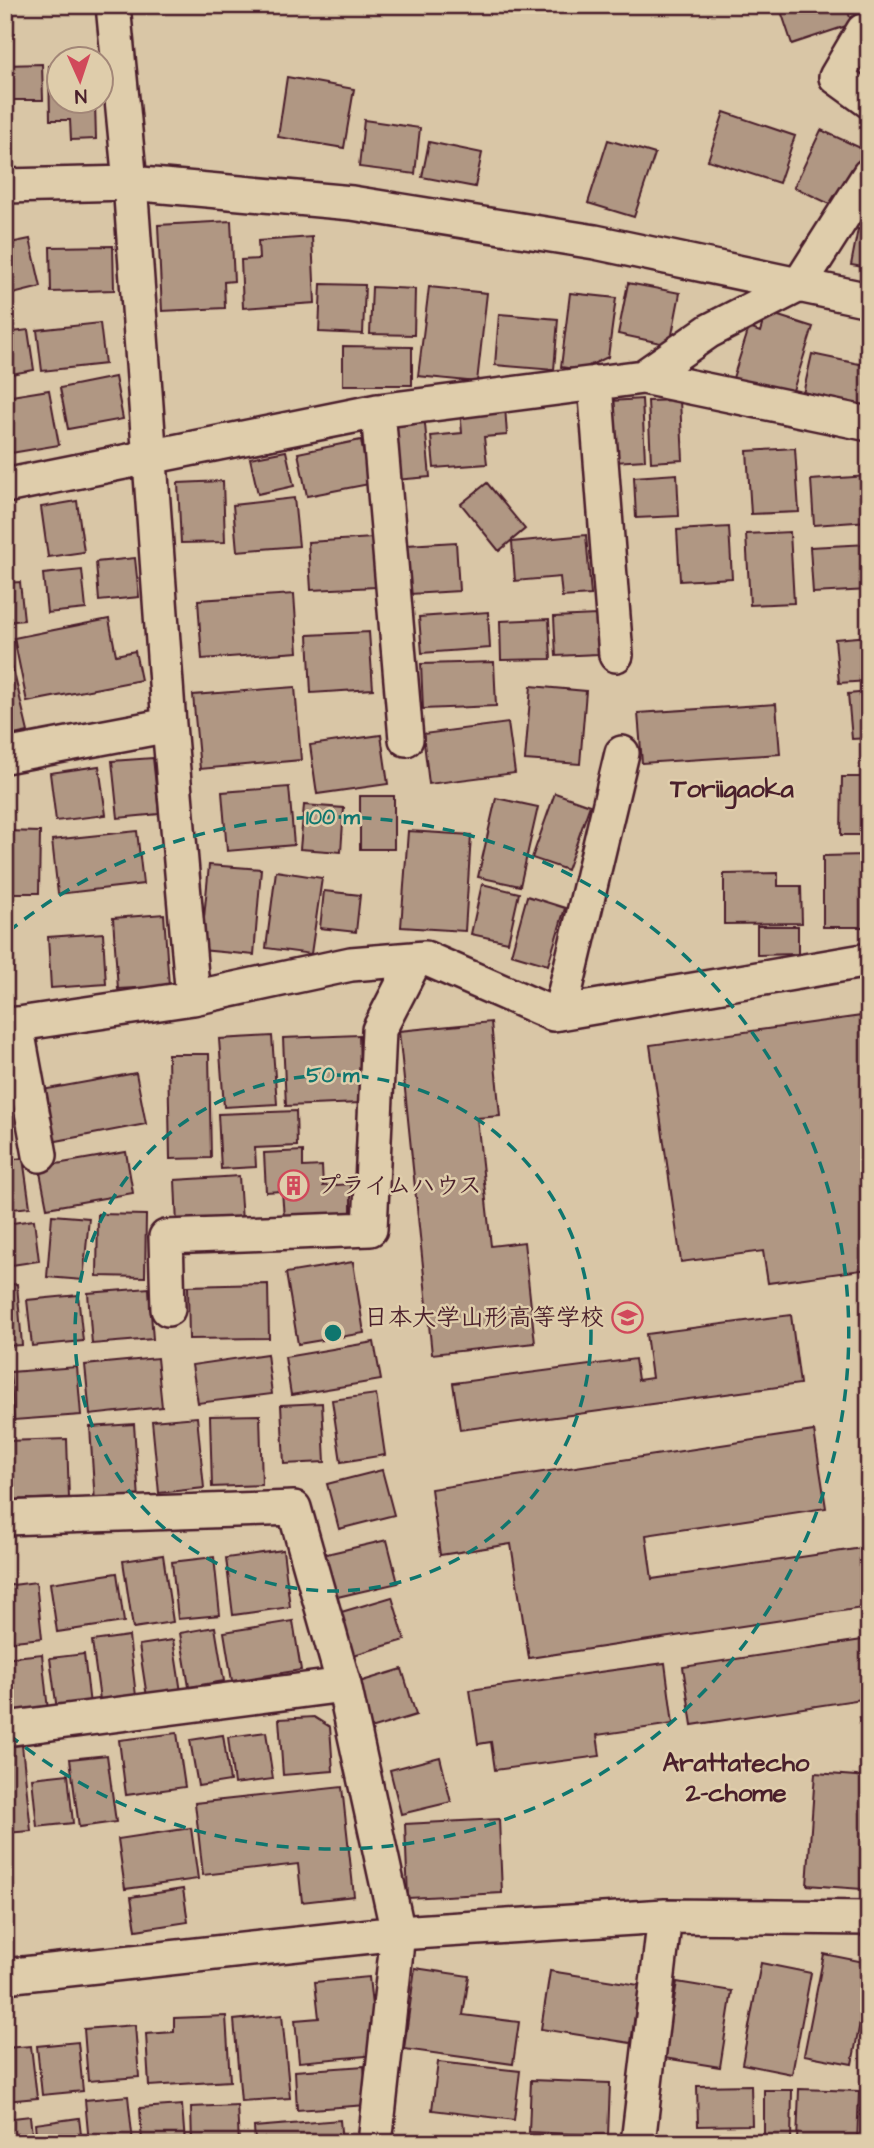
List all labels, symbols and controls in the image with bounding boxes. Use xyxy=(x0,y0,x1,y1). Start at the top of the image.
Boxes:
north arrow xyxy=(46,46,116,116)
text: N xyxy=(74,82,87,109)
district label: Toriigaoka xyxy=(669,771,795,810)
text: 100 m xyxy=(306,803,361,832)
text: 50 m xyxy=(307,1061,360,1090)
building icon: プライムハウス xyxy=(277,1168,311,1202)
place label: プライムハウス xyxy=(317,1169,482,1203)
school or university icon: 日本大学山形高等学校 xyxy=(610,1300,644,1334)
place label: 日本大学山形高等学校 xyxy=(364,1301,604,1335)
centre of rings xyxy=(321,1321,345,1345)
district label: Arattatecho 2-chome xyxy=(662,1745,810,1811)

